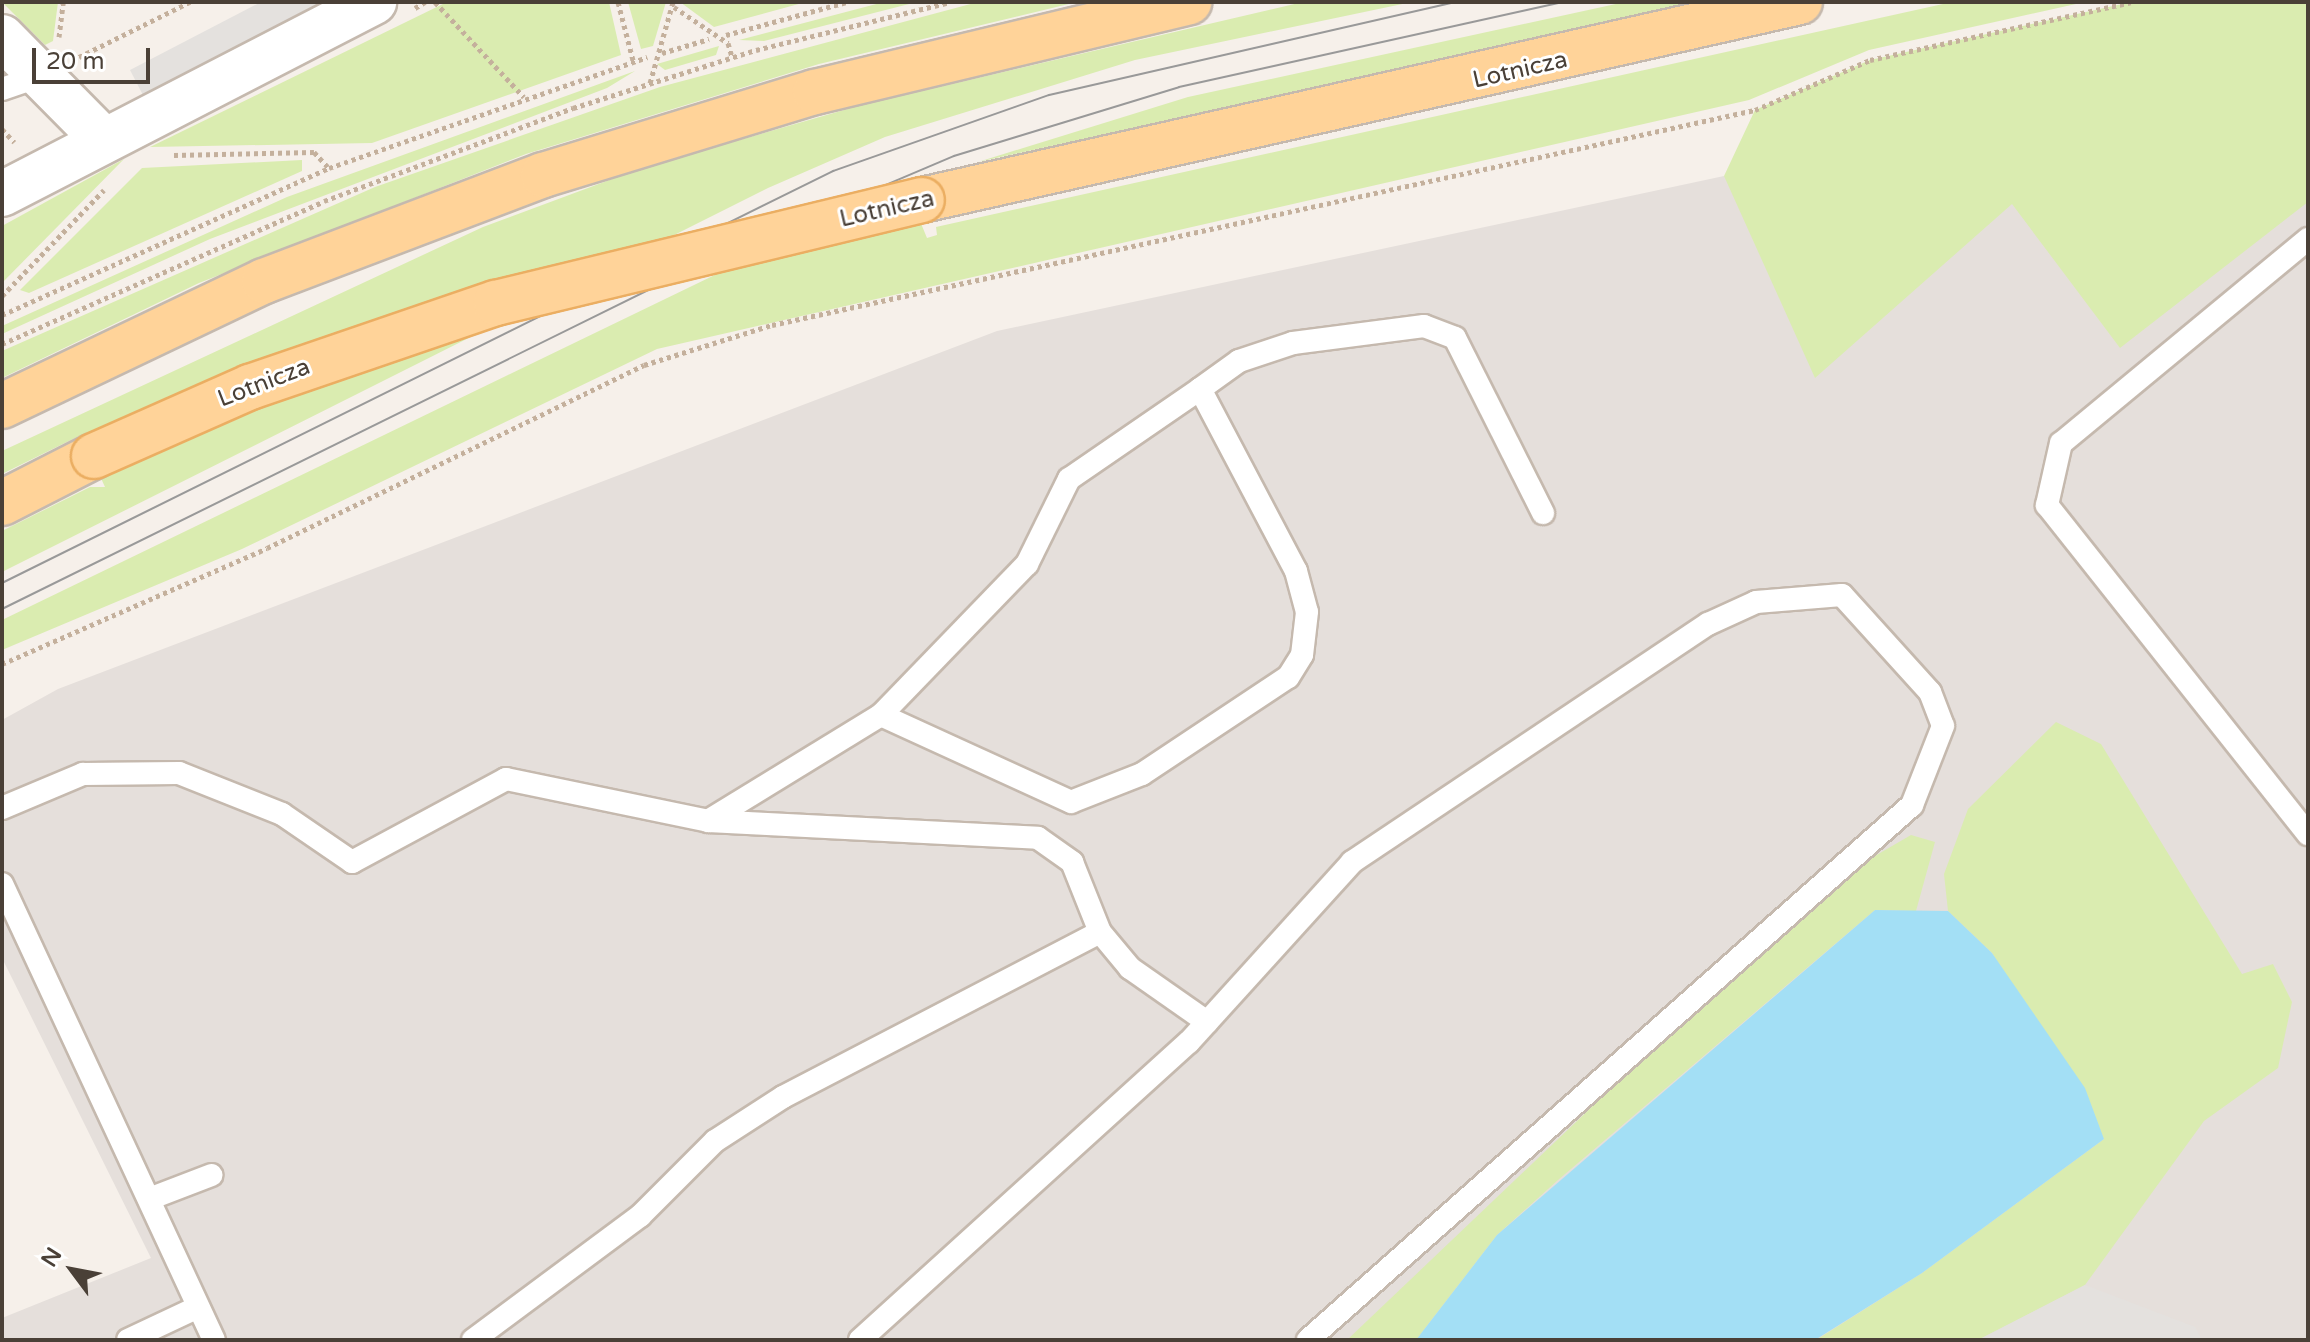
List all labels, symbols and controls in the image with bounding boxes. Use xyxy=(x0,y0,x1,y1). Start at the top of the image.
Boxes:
scale bar xyxy=(36,32,154,82)
street label: Lotnicza xyxy=(1470,45,1570,95)
text: 20 m xyxy=(46,47,104,76)
street label: Lotnicza xyxy=(837,184,937,234)
street label: Lotnicza xyxy=(214,352,314,414)
north arrow xyxy=(32,1230,112,1310)
text: N xyxy=(36,1243,67,1272)

